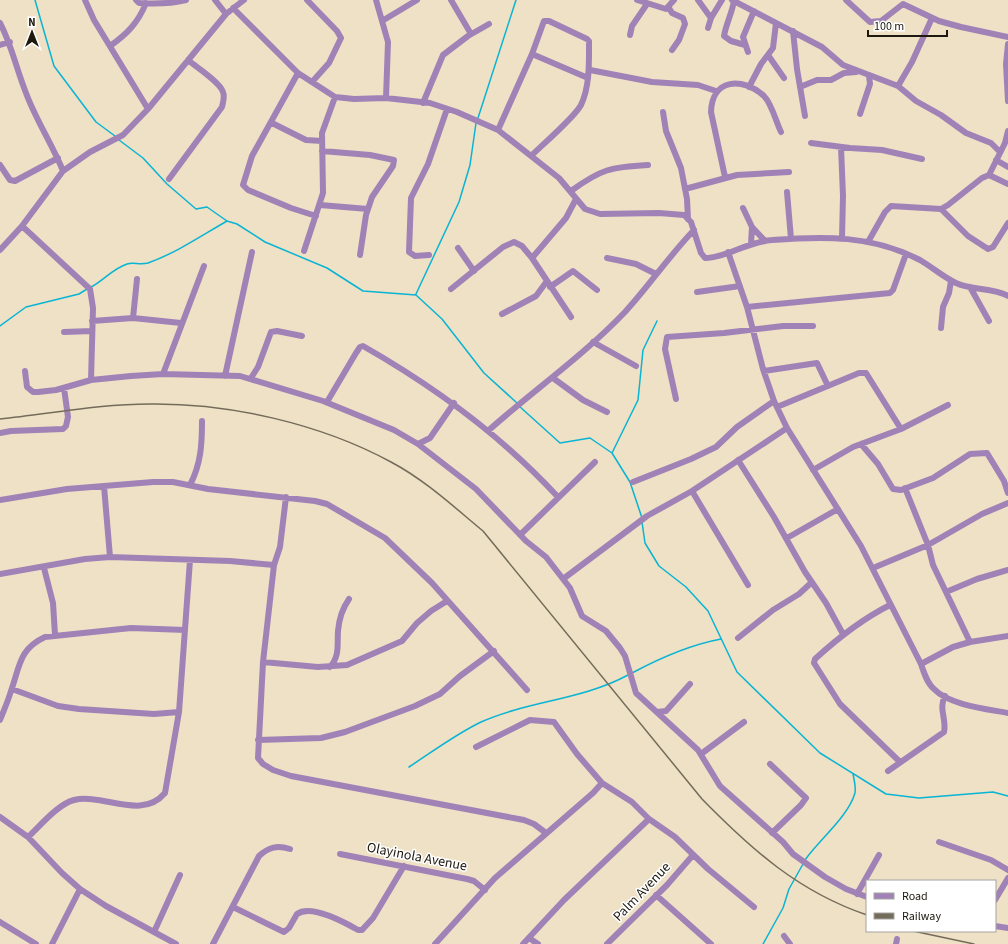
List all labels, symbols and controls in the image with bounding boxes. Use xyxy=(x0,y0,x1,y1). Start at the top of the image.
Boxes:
north arrow xyxy=(12,12,52,52)
scale bar xyxy=(868,12,947,38)
text: N xyxy=(28,15,36,30)
text: 100 m xyxy=(874,18,904,35)
street label: Olayinola Avenue xyxy=(365,837,469,877)
street label: Palm Avenue xyxy=(609,858,675,926)
legend xyxy=(866,880,996,932)
text: Road xyxy=(902,888,928,905)
text: Railway xyxy=(902,908,941,925)

